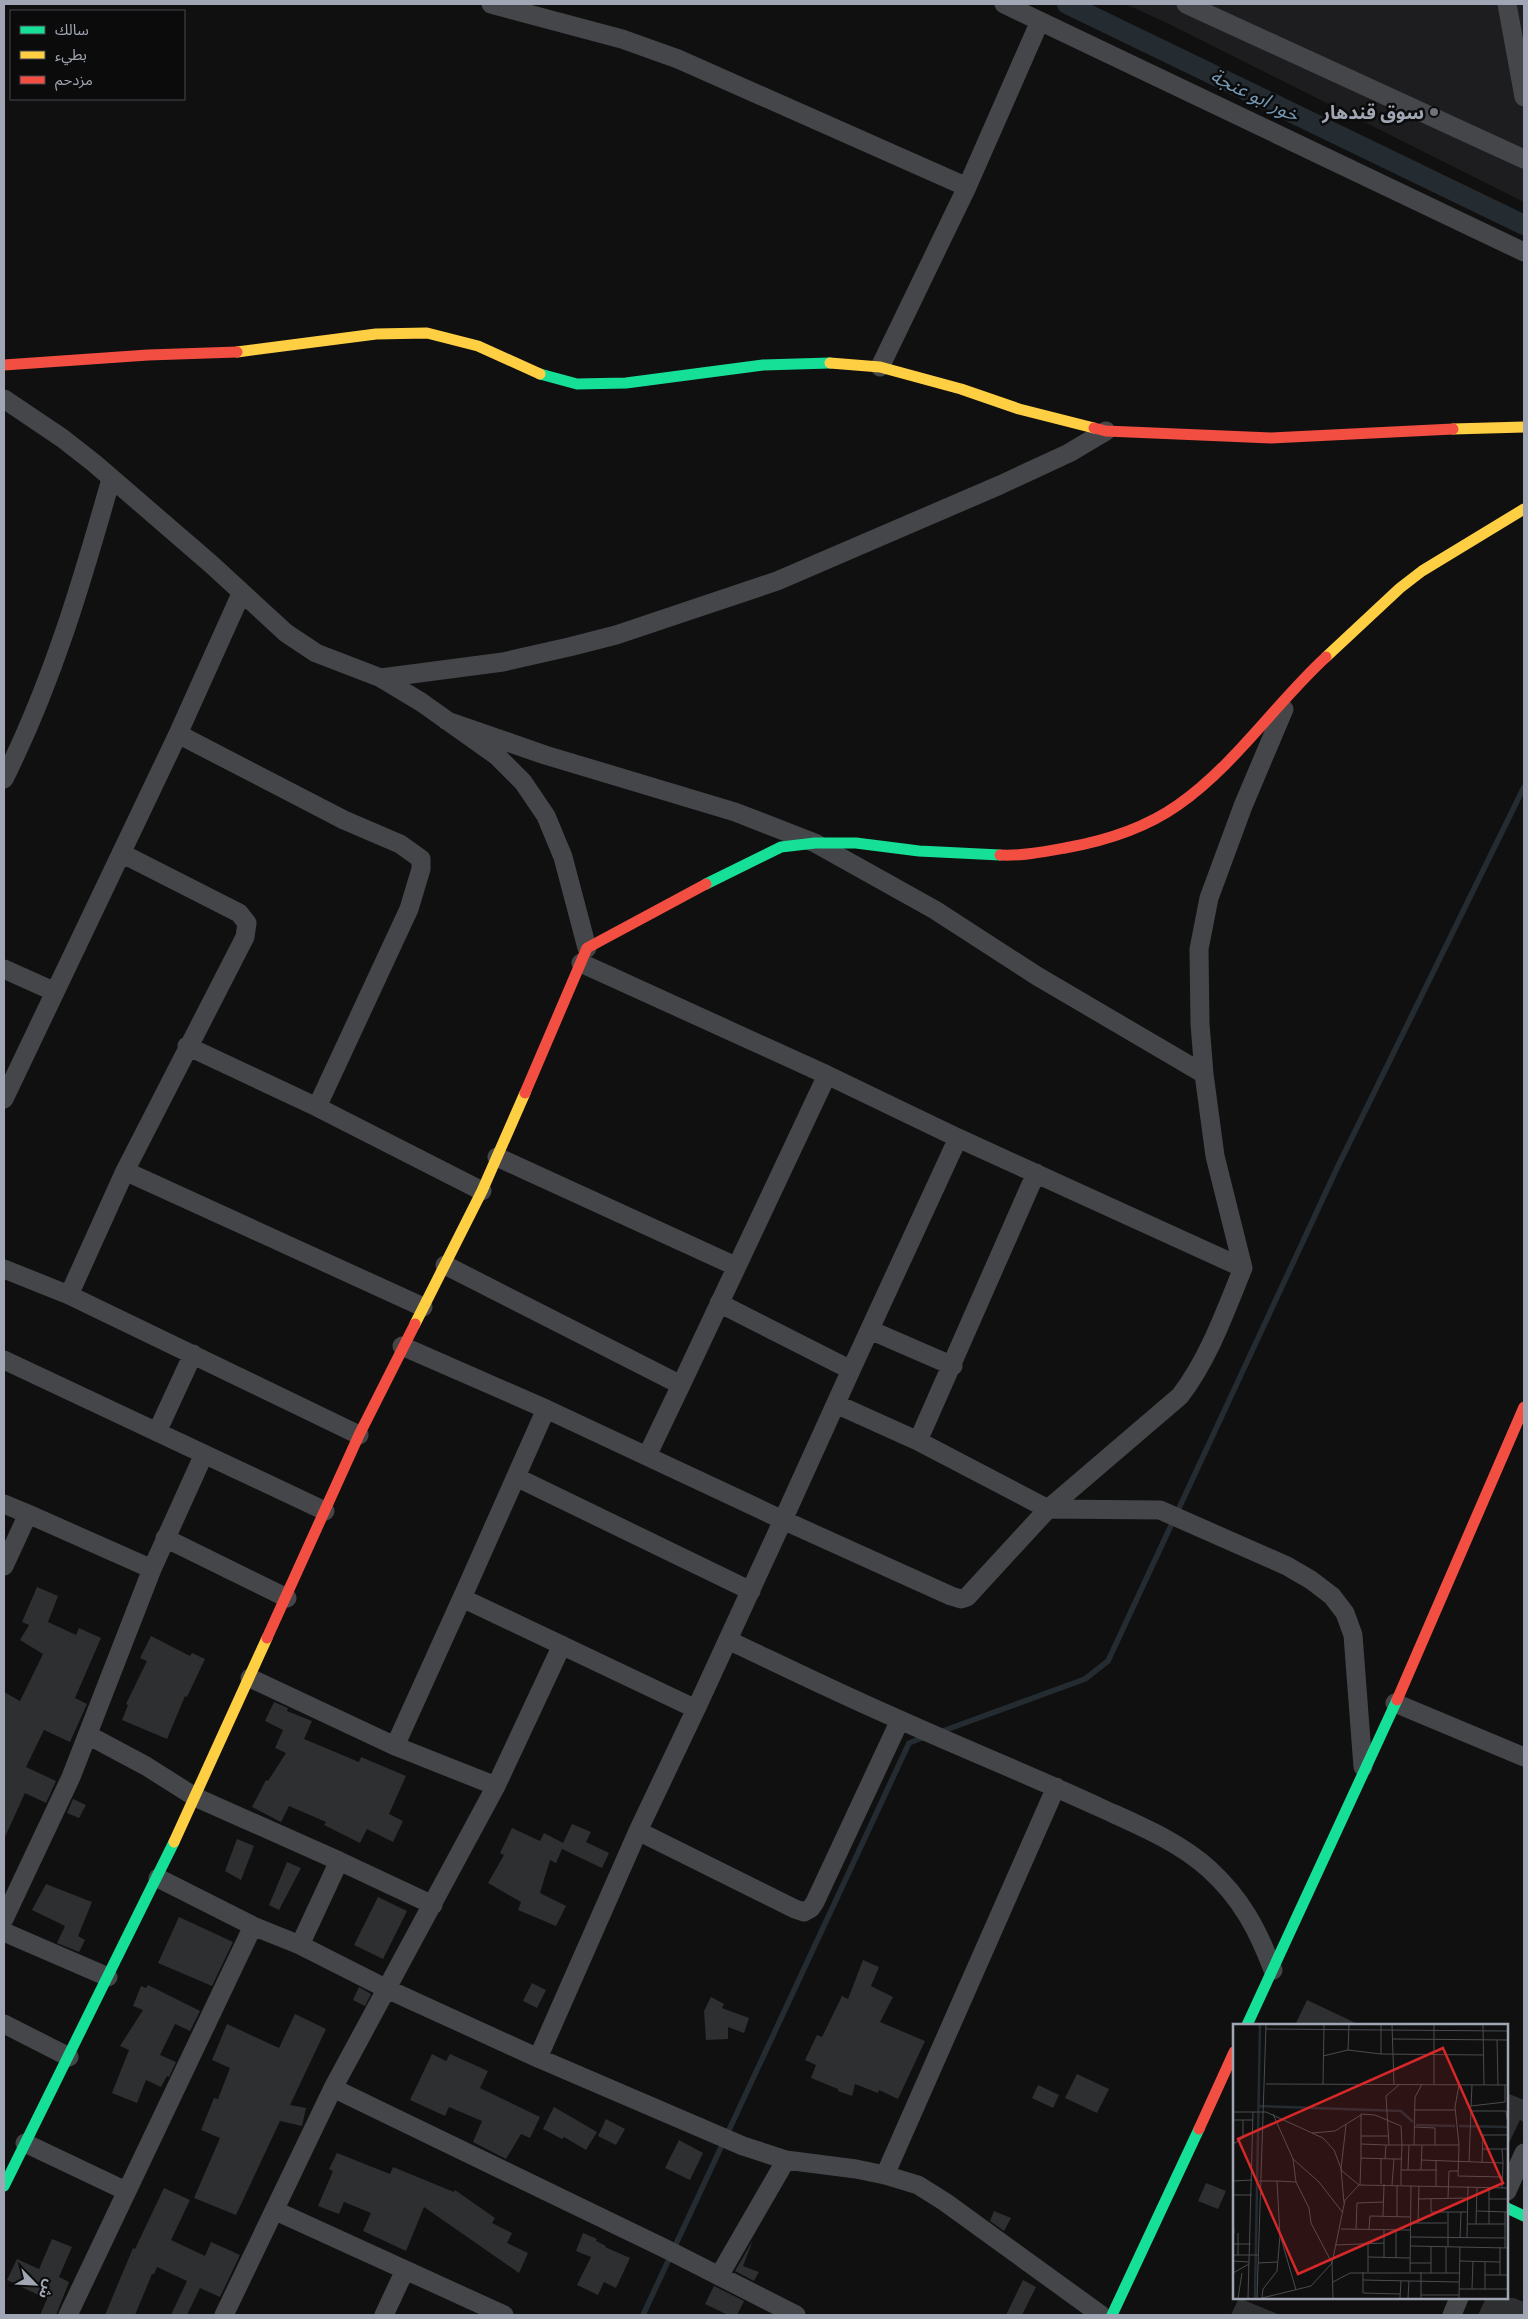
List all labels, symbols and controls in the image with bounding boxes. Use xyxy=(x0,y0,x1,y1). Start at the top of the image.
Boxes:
legend xyxy=(10,10,185,100)
text: سالك xyxy=(55,21,89,39)
text: بطيء xyxy=(55,46,87,66)
water label: خور ابو عنجة xyxy=(1207,63,1303,127)
text: مزدحم xyxy=(55,71,93,91)
place label: سوق قندهار xyxy=(1321,101,1424,124)
marker: سوق قندهار xyxy=(1428,106,1440,118)
inset map xyxy=(1233,2024,1508,2299)
north arrow xyxy=(10,2259,60,2309)
text: ش xyxy=(35,2277,59,2302)

